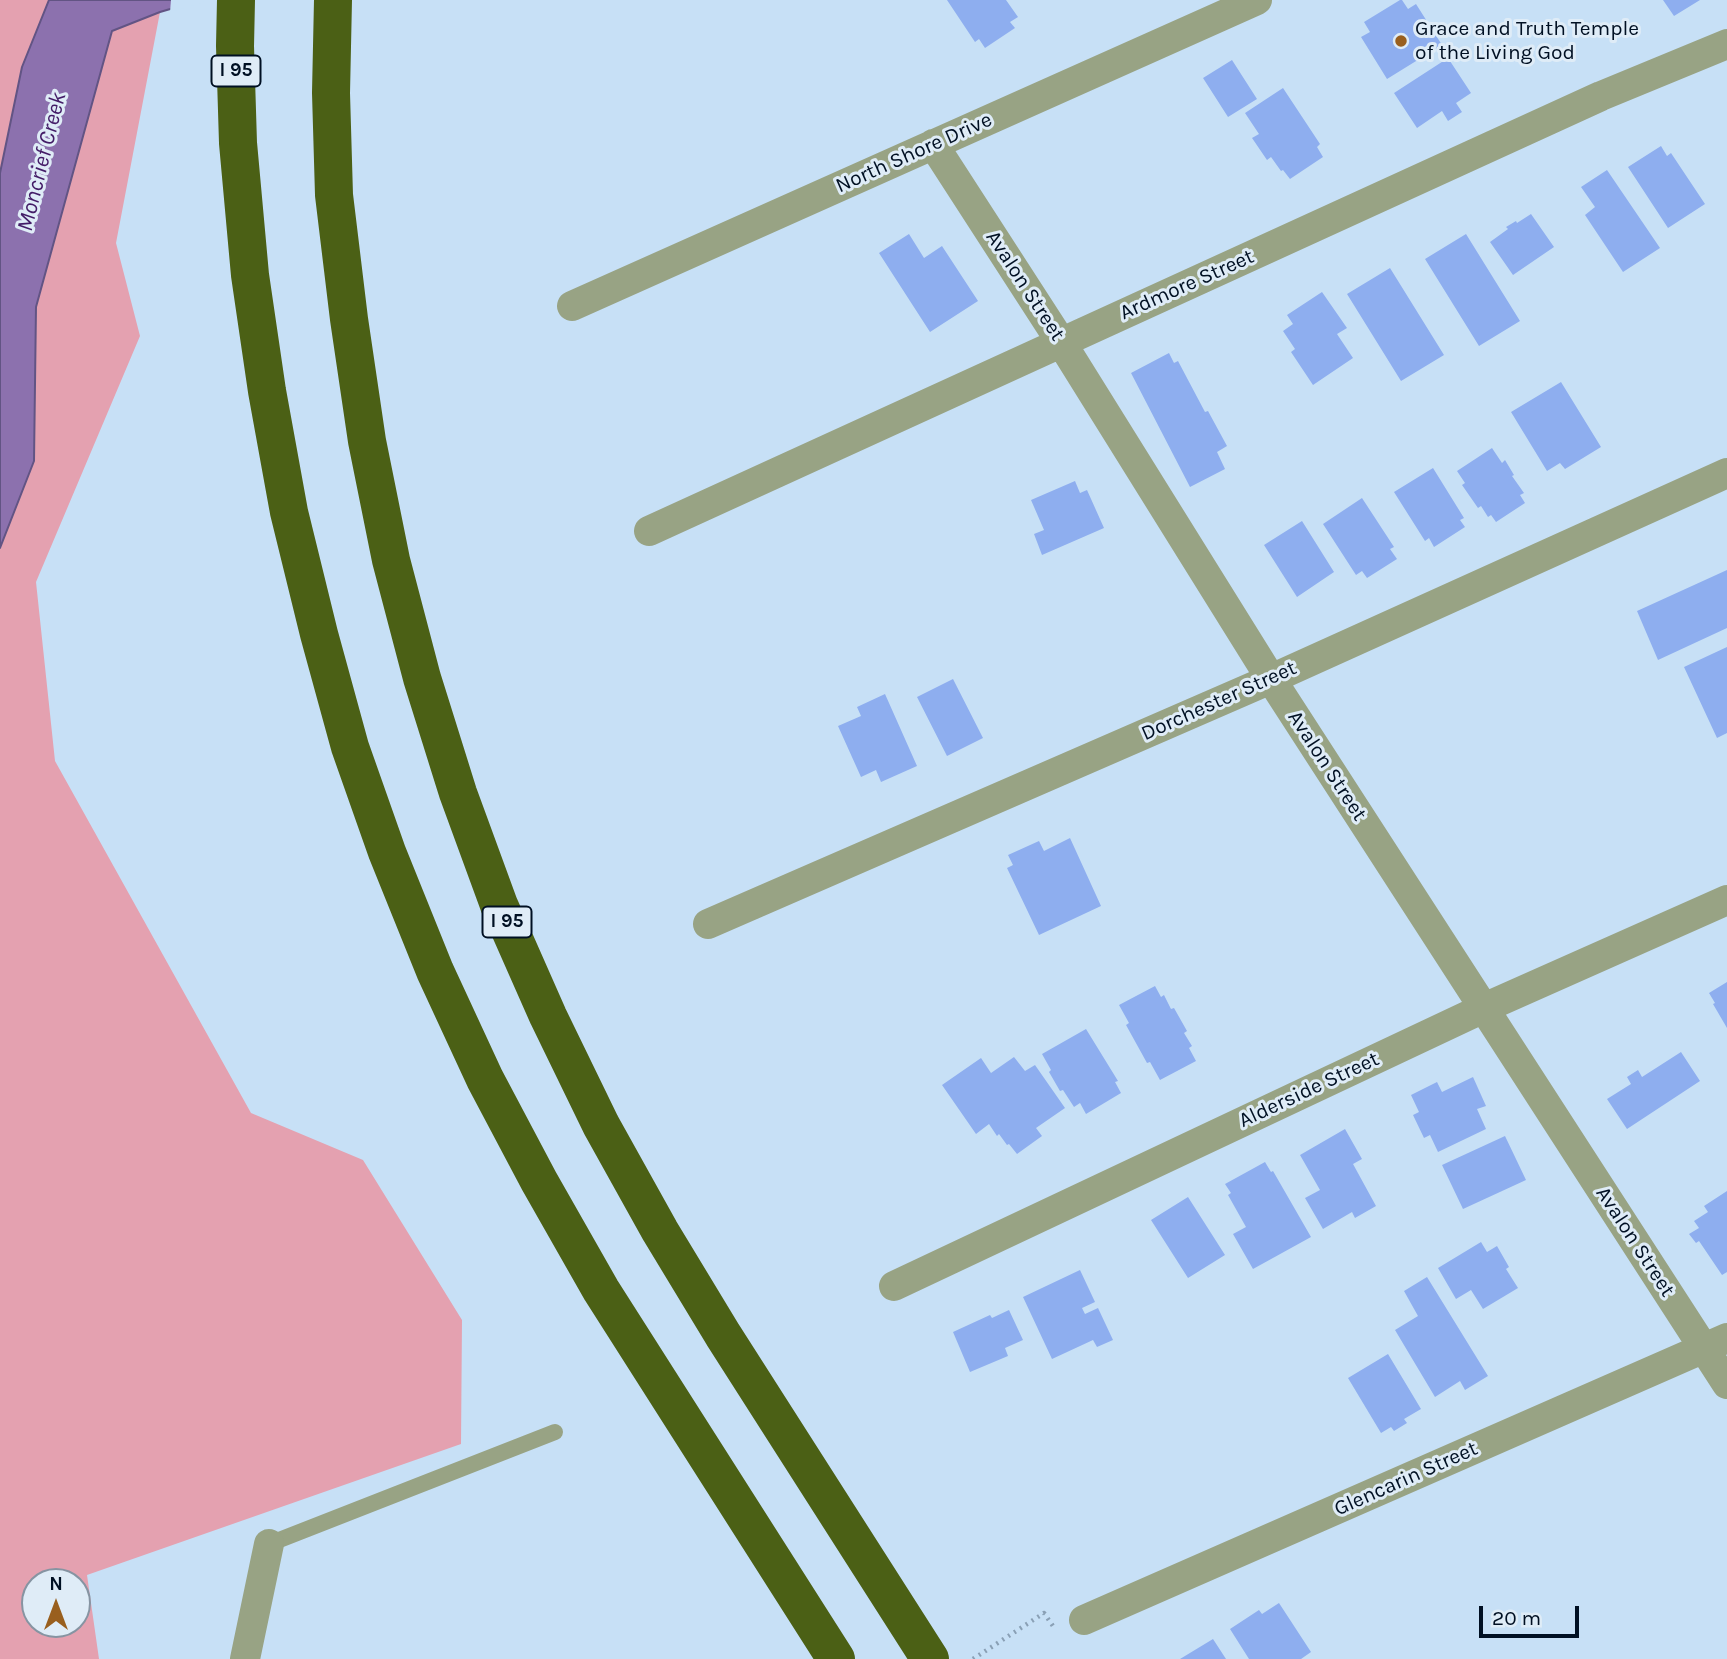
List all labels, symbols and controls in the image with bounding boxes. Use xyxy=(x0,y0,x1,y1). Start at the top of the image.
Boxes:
place label: Grace and Truth Temple of the Living God xyxy=(1415,16,1639,66)
marker: Grace and Truth Temple of the Living God xyxy=(1393,33,1409,49)
road number: I 95 xyxy=(212,55,260,86)
water label: Moncrief Creek xyxy=(11,90,73,234)
street label: North Shore Drive xyxy=(832,107,996,199)
street label: Avalon Street xyxy=(980,226,1070,346)
street label: Ardmore Street xyxy=(1116,244,1258,326)
street label: Dorchester Street xyxy=(1138,655,1300,747)
street label: Avalon Street xyxy=(1282,706,1372,826)
road number: I 95 xyxy=(482,906,532,938)
street label: Alderside Street xyxy=(1235,1046,1383,1134)
street label: Avalon Street xyxy=(1590,1182,1680,1302)
street label: Glencarin Street xyxy=(1330,1436,1482,1522)
north arrow xyxy=(21,1568,91,1638)
text: N xyxy=(49,1573,63,1595)
scale bar xyxy=(1482,1592,1582,1636)
text: 20 m xyxy=(1492,1606,1541,1630)

